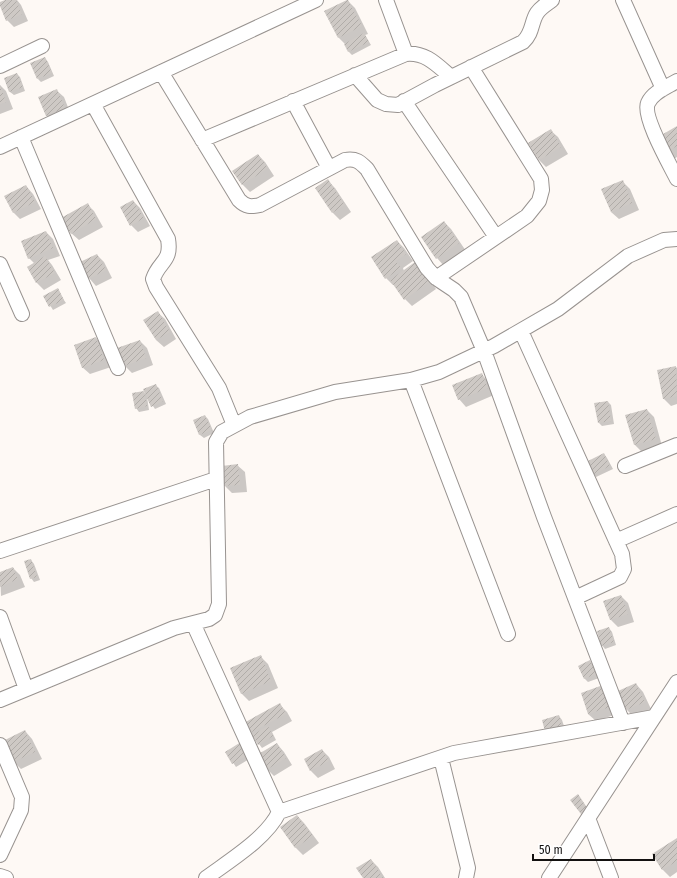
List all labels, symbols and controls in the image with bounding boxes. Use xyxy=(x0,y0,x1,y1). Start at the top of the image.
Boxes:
scale bar xyxy=(533,836,654,862)
text: 50 m xyxy=(539,843,563,857)

